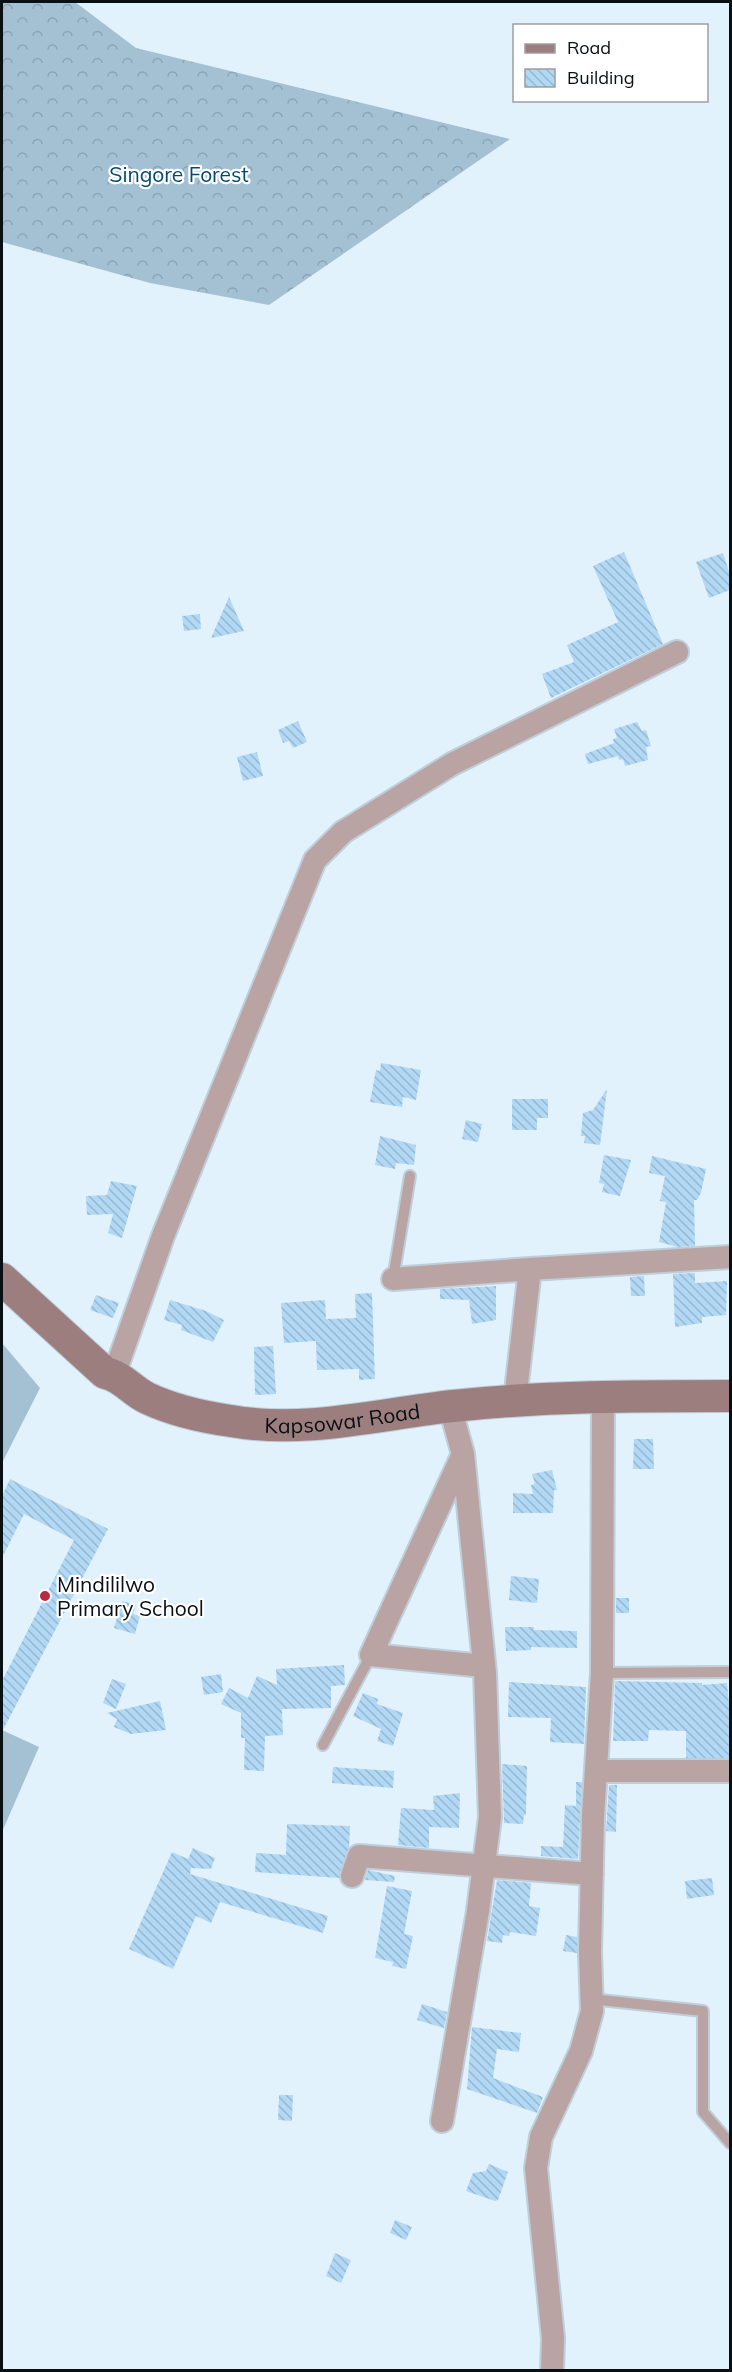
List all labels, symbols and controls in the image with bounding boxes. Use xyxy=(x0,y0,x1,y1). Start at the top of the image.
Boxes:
legend xyxy=(513,24,708,102)
text: Road xyxy=(567,36,611,59)
text: Building xyxy=(567,66,635,89)
park label: Singore Forest xyxy=(109,161,249,187)
street label: Kapsowar Road xyxy=(264,1397,422,1438)
place label: Mindililwo Primary School xyxy=(57,1571,204,1621)
marker: Mindililwo Primary School xyxy=(38,1589,52,1603)

